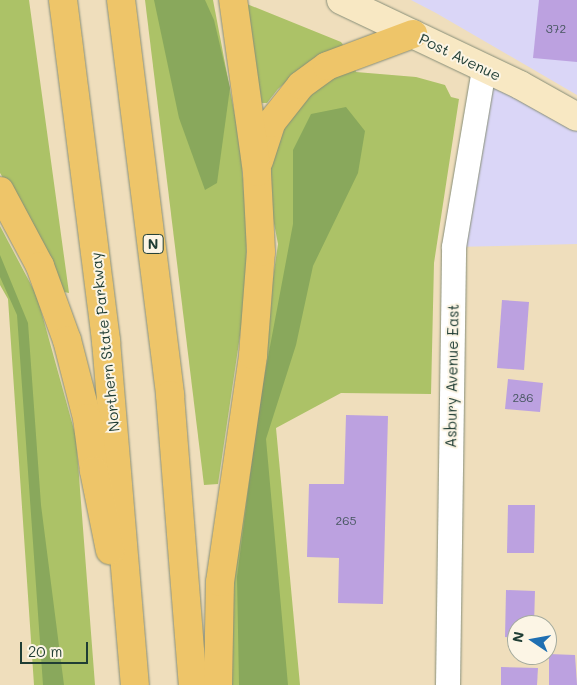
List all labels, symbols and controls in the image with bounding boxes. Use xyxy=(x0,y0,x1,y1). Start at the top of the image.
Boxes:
house number: 372 xyxy=(546,22,566,36)
street label: Post Avenue xyxy=(416,29,504,85)
road number: N xyxy=(142,232,164,255)
street label: Northern State Parkway xyxy=(87,251,123,433)
street label: Asbury Avenue East xyxy=(442,304,462,448)
house number: 286 xyxy=(512,391,534,405)
house number: 265 xyxy=(336,514,356,528)
north arrow xyxy=(507,615,557,665)
text: N xyxy=(507,630,528,644)
scale bar xyxy=(22,632,90,664)
text: 20 m xyxy=(28,641,62,661)

